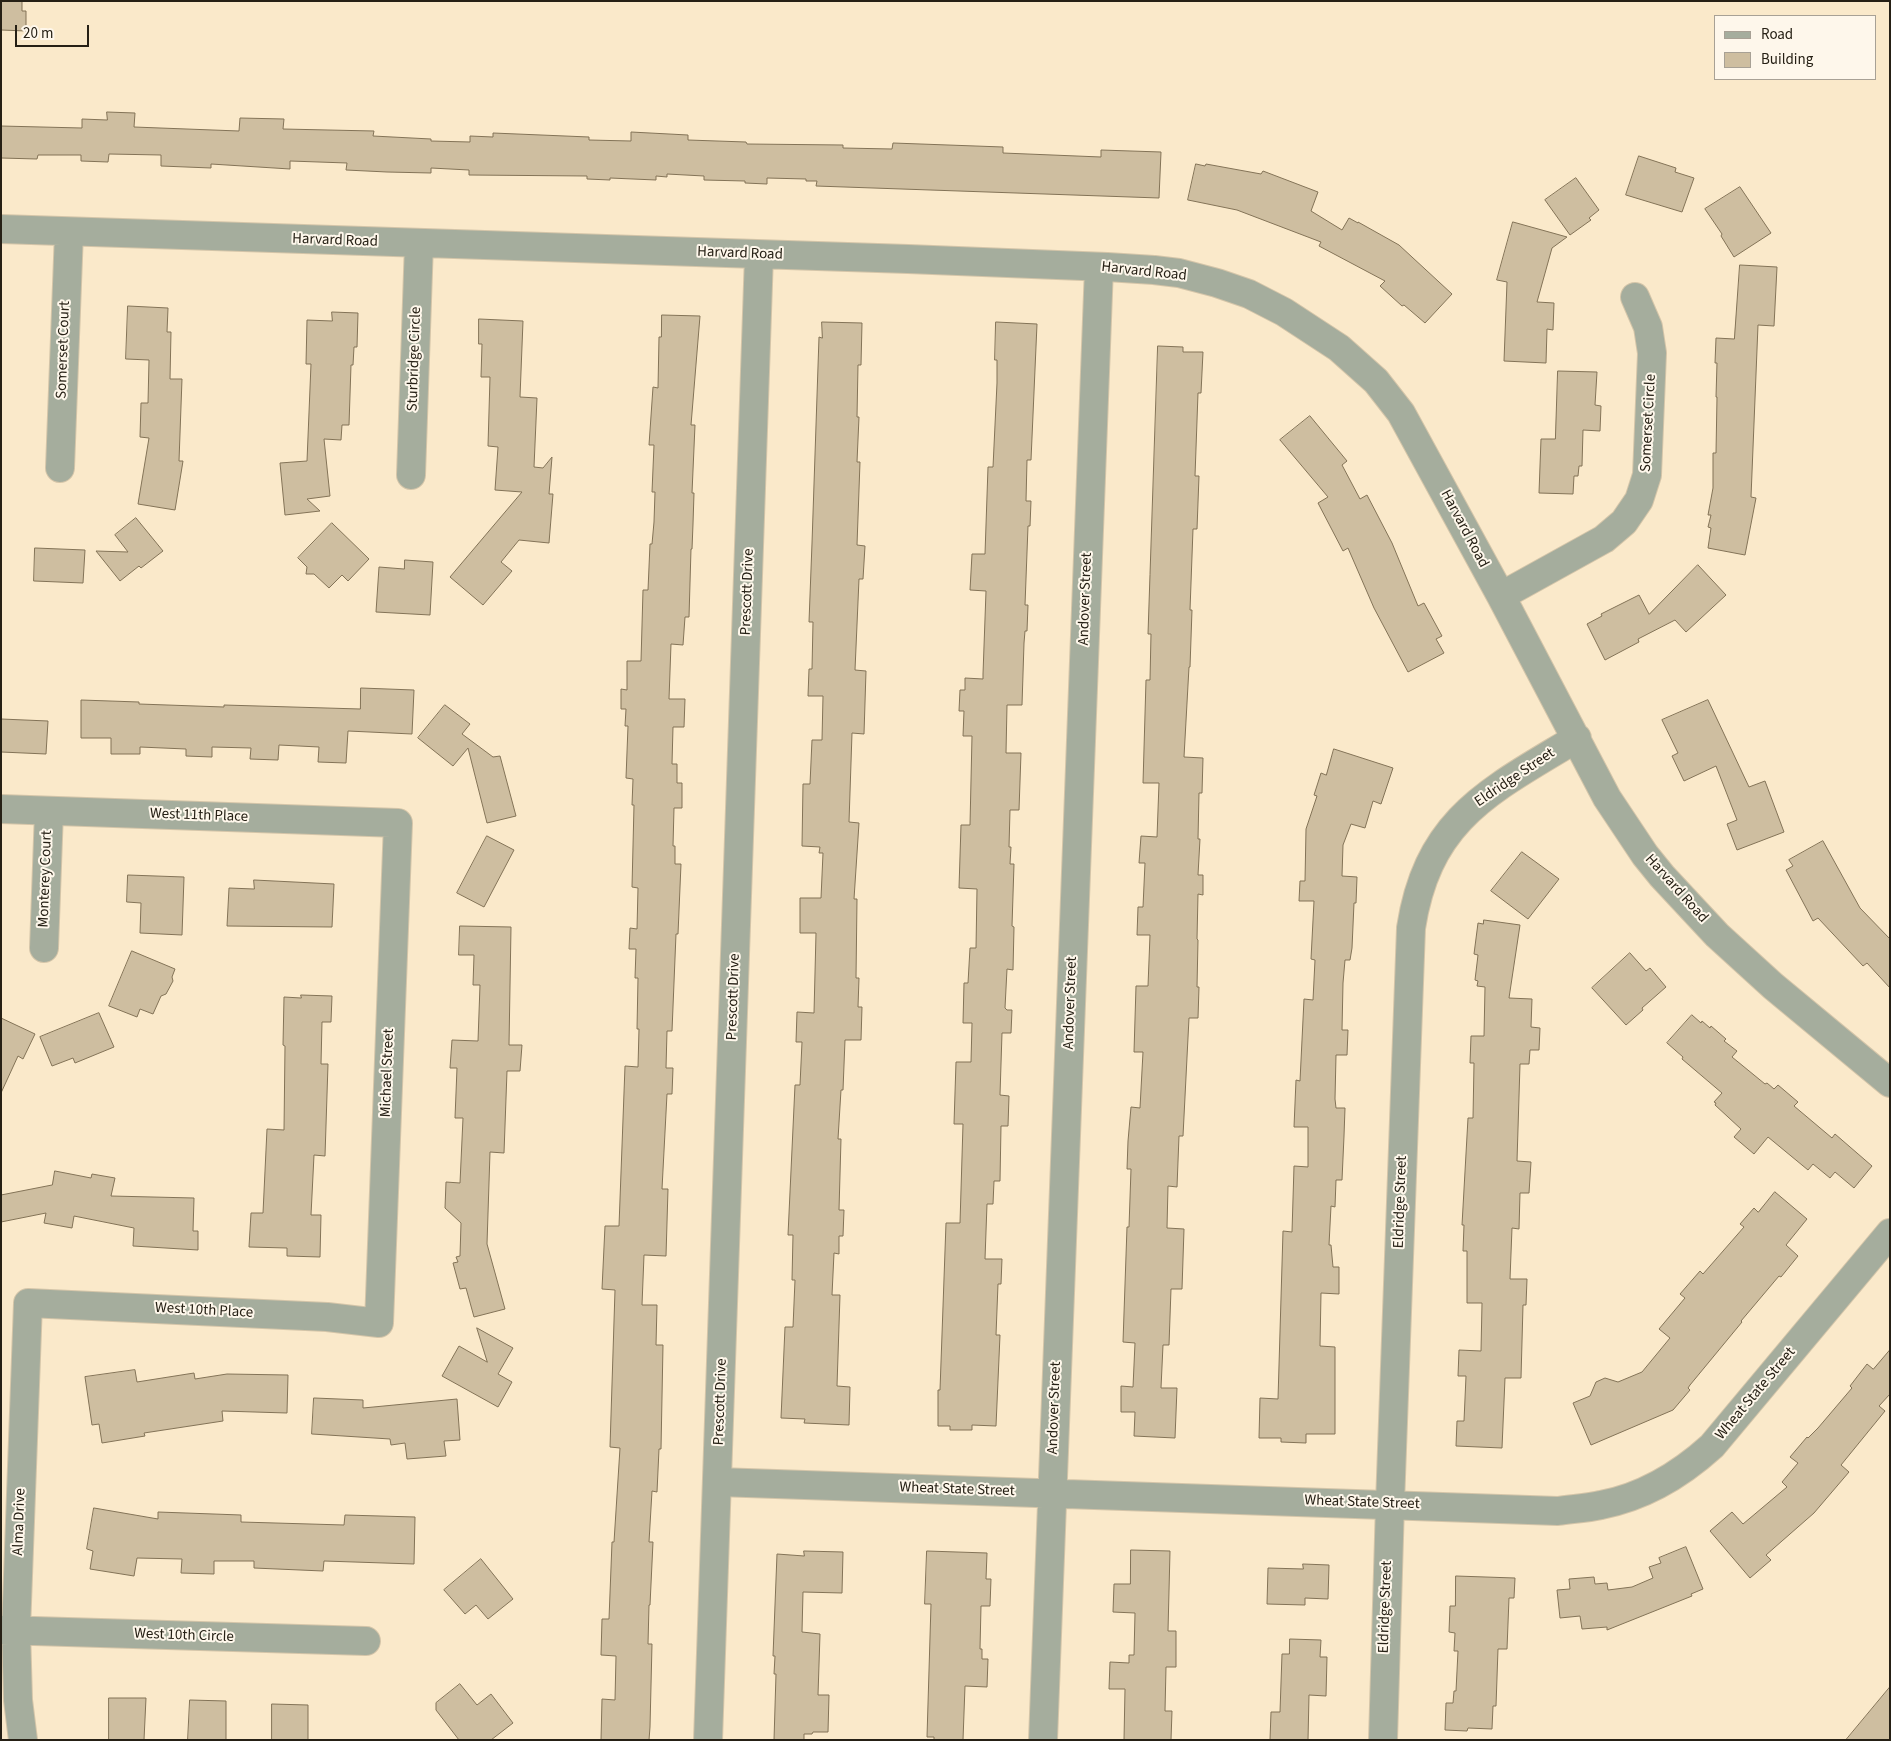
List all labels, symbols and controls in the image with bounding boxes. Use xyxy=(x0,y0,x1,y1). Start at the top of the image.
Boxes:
scale bar xyxy=(18,15,91,47)
legend xyxy=(1714,15,1876,80)
text: 20 m xyxy=(23,23,53,44)
text: Road xyxy=(1761,24,1793,45)
text: Building xyxy=(1761,49,1813,70)
street label: Harvard Road xyxy=(292,231,378,251)
street label: Harvard Road xyxy=(697,244,783,264)
street label: Harvard Road xyxy=(1100,259,1188,285)
street label: Somerset Court xyxy=(53,301,75,399)
street label: Sturbridge Circle xyxy=(404,306,426,412)
street label: Somerset Circle xyxy=(1637,373,1661,473)
street label: Harvard Road xyxy=(1436,487,1492,571)
street label: Prescott Drive xyxy=(737,548,759,636)
street label: Andover Street xyxy=(1075,552,1097,646)
street label: Eldridge Street xyxy=(1472,745,1558,811)
street label: West 11th Place xyxy=(150,805,248,827)
street label: Monterey Court xyxy=(35,830,57,928)
street label: Harvard Road xyxy=(1641,851,1711,927)
street label: Prescott Drive xyxy=(723,953,745,1041)
street label: Andover Street xyxy=(1060,956,1082,1050)
street label: Michael Street xyxy=(377,1028,399,1118)
street label: Eldridge Street xyxy=(1390,1155,1412,1249)
street label: West 10th Place xyxy=(154,1299,254,1323)
street label: Wheat State Street xyxy=(1712,1344,1800,1444)
street label: Prescott Drive xyxy=(710,1358,732,1446)
street label: Andover Street xyxy=(1044,1361,1066,1455)
street label: Wheat State Street xyxy=(899,1479,1015,1501)
street label: Alma Drive xyxy=(10,1488,30,1556)
street label: Wheat State Street xyxy=(1304,1492,1420,1514)
street label: Eldridge Street xyxy=(1375,1560,1397,1654)
street label: West 10th Circle xyxy=(134,1625,234,1647)

